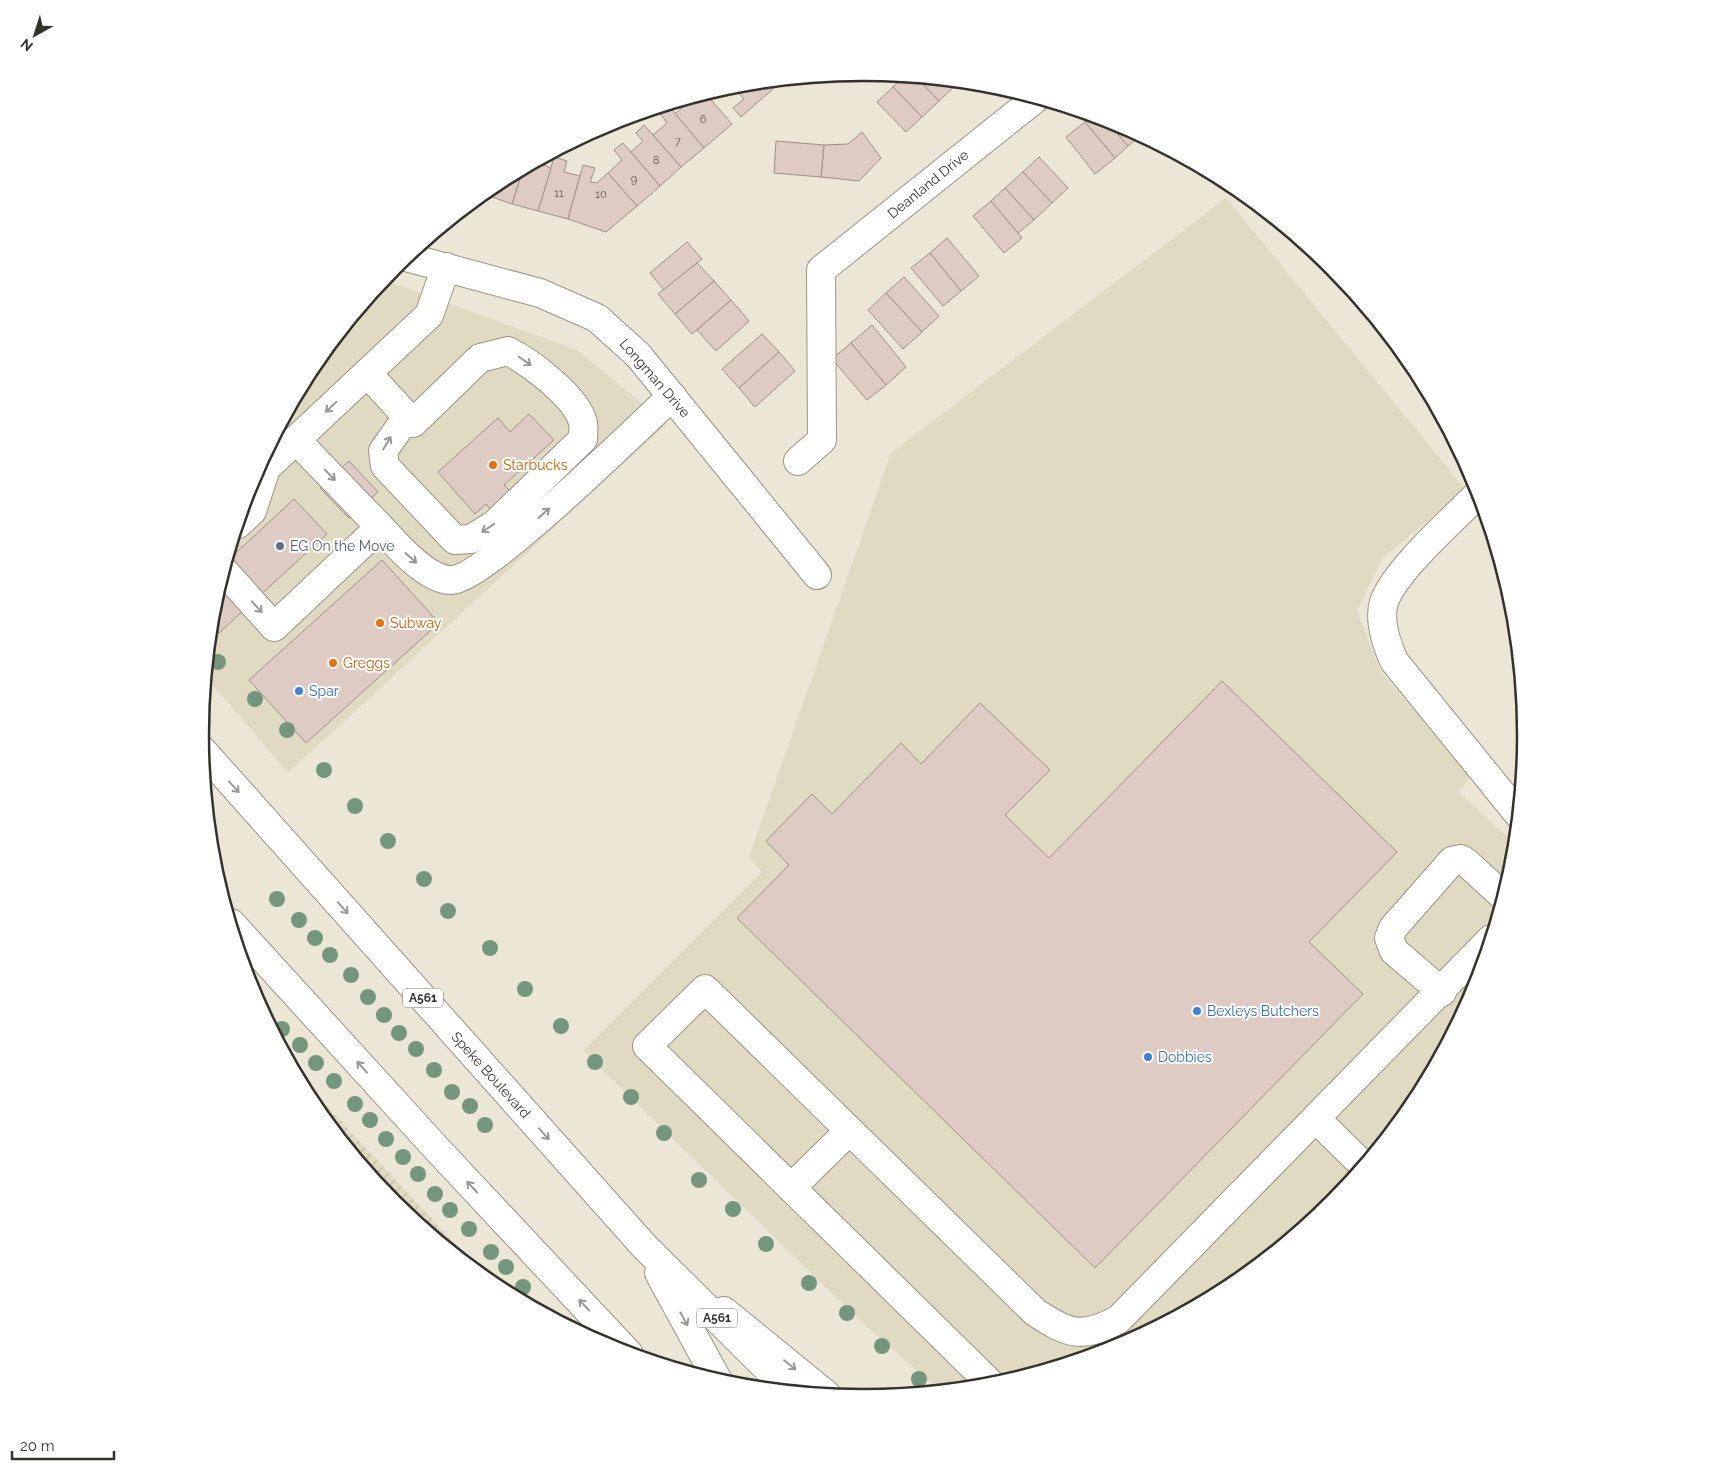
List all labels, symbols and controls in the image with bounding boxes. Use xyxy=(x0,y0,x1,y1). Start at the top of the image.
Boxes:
north arrow xyxy=(10,10,60,60)
text: N xyxy=(18,36,36,55)
house number: 6 xyxy=(700,113,707,126)
house number: 7 xyxy=(675,135,681,148)
street label: Deanland Drive xyxy=(884,147,972,221)
house number: 8 xyxy=(653,154,659,167)
house number: 9 xyxy=(631,173,637,186)
house number: 11 xyxy=(554,187,564,200)
house number: 10 xyxy=(595,188,607,201)
street label: Longman Drive xyxy=(617,335,693,421)
one-way arrow xyxy=(518,356,532,366)
one-way arrow xyxy=(325,401,338,413)
one-way arrow xyxy=(383,437,393,451)
place label: Starbucks xyxy=(503,457,568,473)
marker: Starbucks xyxy=(487,459,499,471)
one-way arrow xyxy=(324,469,336,481)
one-way arrow xyxy=(538,507,551,519)
one-way arrow xyxy=(481,523,495,533)
place label: EG On the Move xyxy=(290,538,394,554)
marker: EG On the Move xyxy=(274,540,286,552)
one-way arrow xyxy=(405,552,418,564)
one-way arrow xyxy=(251,601,262,614)
place label: Subway xyxy=(390,615,442,631)
marker: Subway xyxy=(374,617,386,629)
place label: Greggs xyxy=(343,655,390,671)
marker: Greggs xyxy=(327,657,339,669)
place label: Spar xyxy=(309,683,339,699)
marker: Spar xyxy=(293,685,305,697)
one-way arrow xyxy=(229,780,240,793)
one-way arrow xyxy=(337,901,348,914)
road number: A561 xyxy=(403,988,443,1008)
place label: Bexleys Butchers xyxy=(1207,1003,1319,1019)
marker: Bexleys Butchers xyxy=(1191,1005,1203,1017)
street label: Speke Boulevard xyxy=(448,1029,534,1121)
place label: Dobbies xyxy=(1158,1049,1212,1065)
marker: Dobbies xyxy=(1142,1051,1154,1063)
one-way arrow xyxy=(356,1061,368,1074)
one-way arrow xyxy=(538,1127,550,1140)
one-way arrow xyxy=(466,1181,478,1193)
one-way arrow xyxy=(578,1299,590,1312)
road number: A561 xyxy=(697,1309,737,1328)
one-way arrow xyxy=(680,1311,689,1326)
one-way arrow xyxy=(783,1359,796,1370)
scale bar xyxy=(12,1428,115,1460)
text: 20 m xyxy=(20,1437,55,1455)

